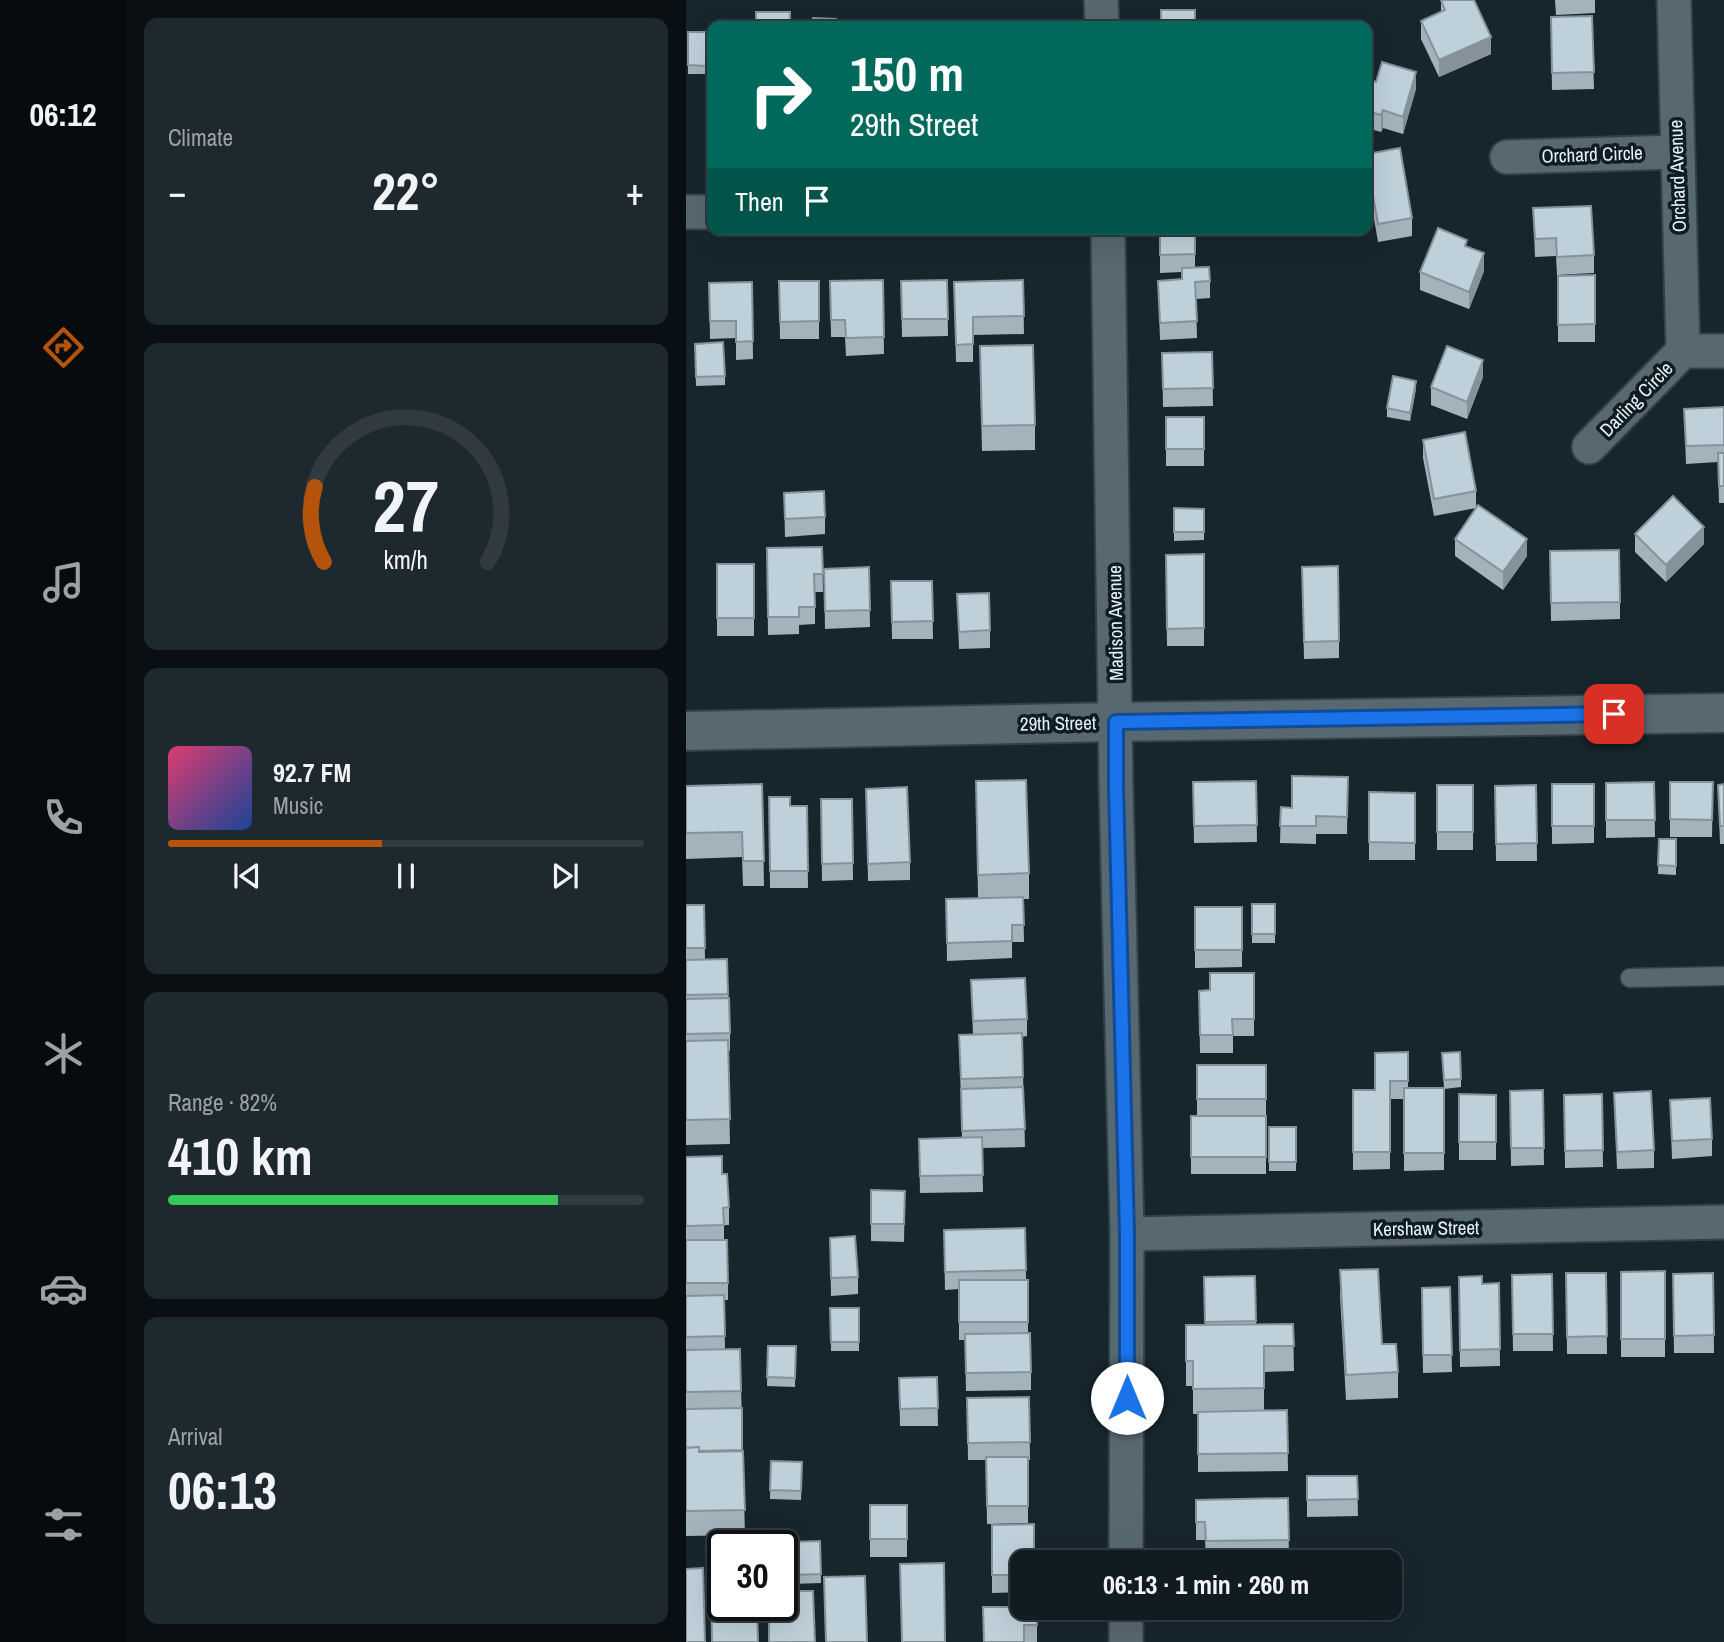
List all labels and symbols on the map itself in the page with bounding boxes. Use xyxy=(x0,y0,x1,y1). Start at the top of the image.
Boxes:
street label: Orchard Avenue xyxy=(1662,119,1692,233)
street label: Orchard Circle xyxy=(1541,139,1643,169)
street label: Darling Circle xyxy=(1594,356,1678,442)
street label: Madison Avenue xyxy=(1101,565,1129,681)
pin xyxy=(1584,684,1644,744)
street label: 29th Street xyxy=(1020,709,1097,737)
street label: Kershaw Street xyxy=(1373,1214,1480,1242)
position arrow xyxy=(1090,1361,1164,1435)
speed limit sign: 30 xyxy=(707,1530,798,1621)

